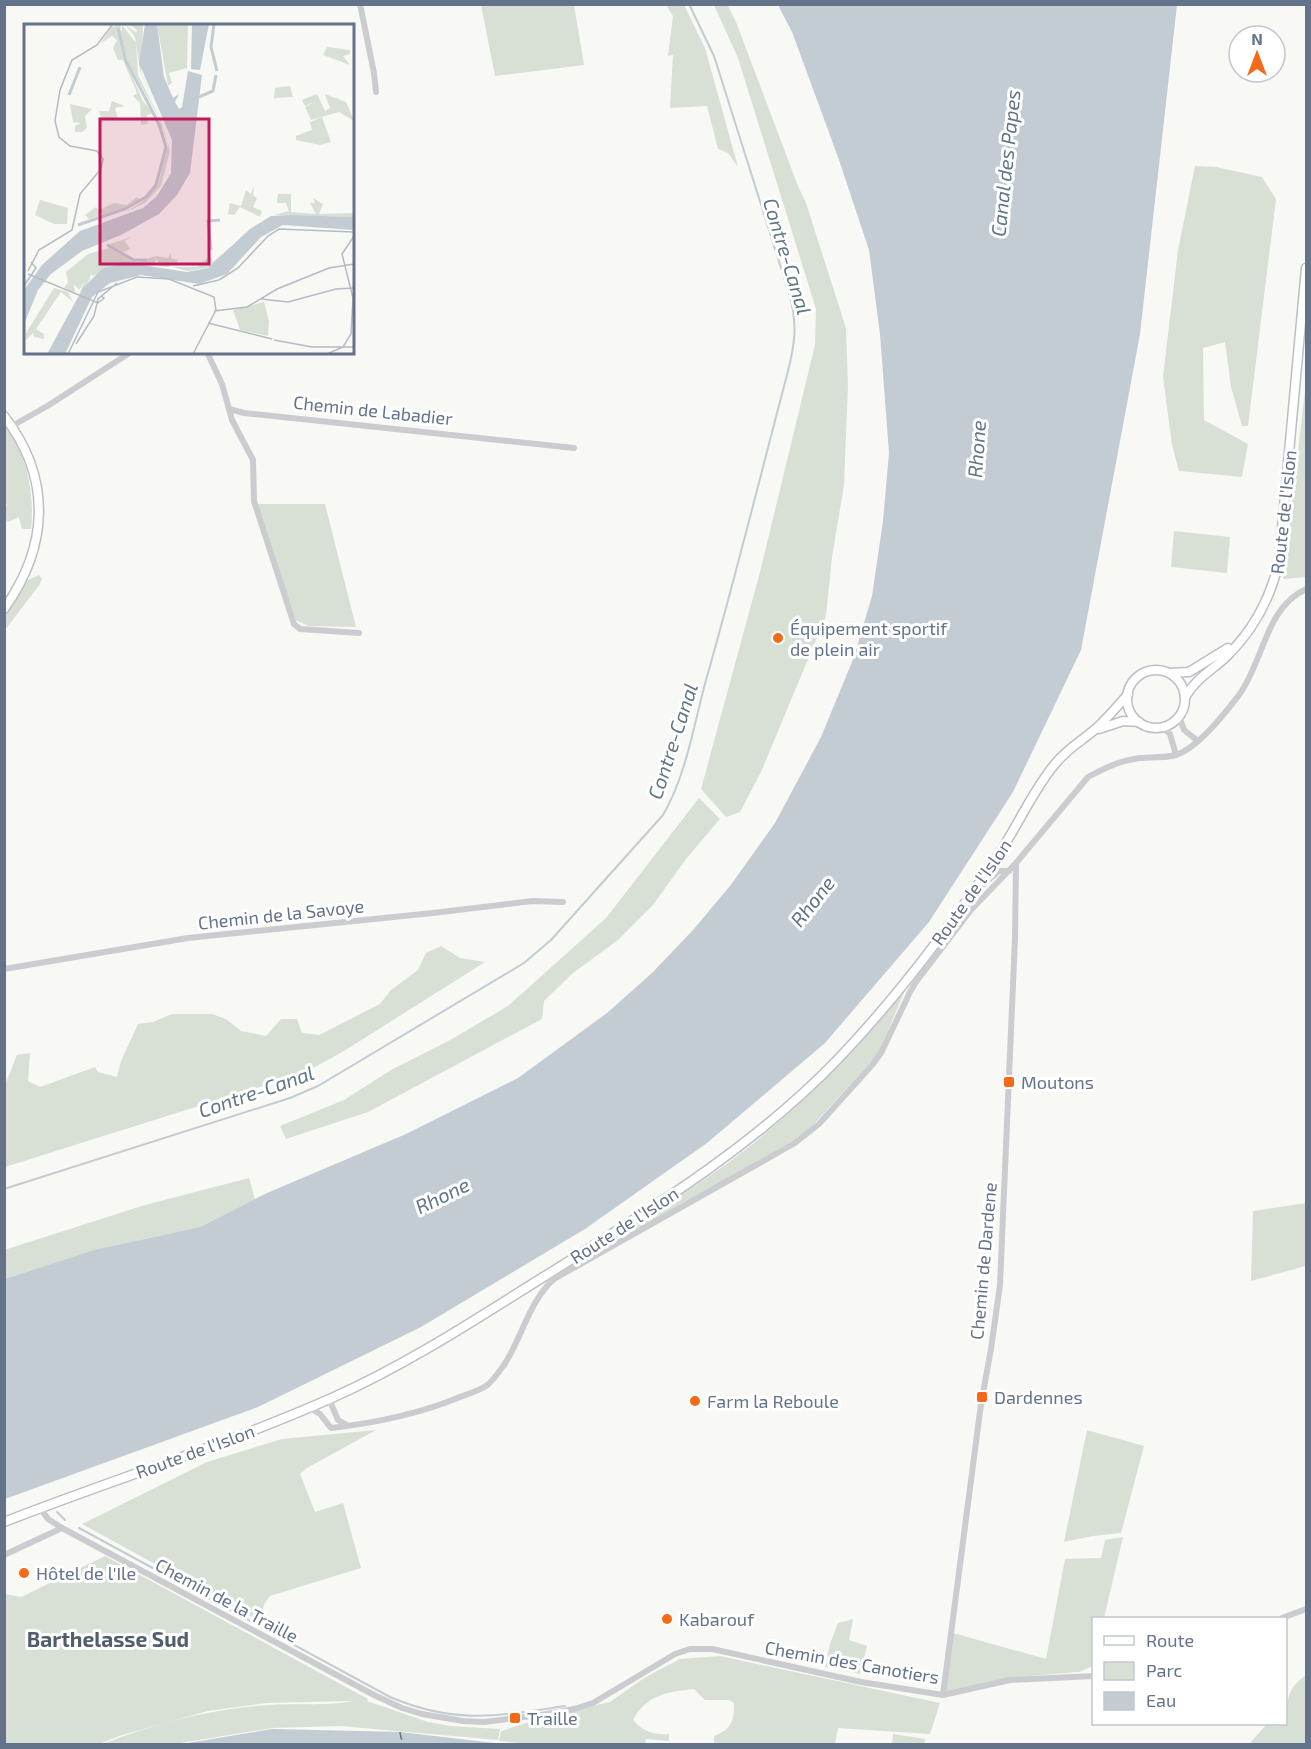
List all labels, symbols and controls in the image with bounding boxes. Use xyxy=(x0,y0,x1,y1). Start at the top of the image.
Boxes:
inset map xyxy=(24,24,354,354)
north arrow xyxy=(1227,24,1287,84)
text: N xyxy=(1251,29,1263,48)
water label: Canal des Papes xyxy=(985,88,1025,238)
water label: Contre-Canal xyxy=(759,195,817,317)
street label: Chemin de Labadier xyxy=(292,391,454,429)
water label: Rhone xyxy=(962,419,990,479)
street label: Route de l'Islon xyxy=(1266,449,1300,575)
place label: Équipement sportif de plein air xyxy=(790,617,948,660)
marker: Équipement sportif de plein air xyxy=(771,631,785,645)
water label: Contre-Canal xyxy=(642,680,702,802)
street label: Route de l'Islon xyxy=(926,835,1016,949)
water label: Rhone xyxy=(785,871,839,931)
street label: Chemin de la Savoye xyxy=(197,894,365,934)
water label: Contre-Canal xyxy=(195,1060,317,1122)
place label: Moutons xyxy=(1021,1071,1094,1093)
marker: Moutons xyxy=(1002,1075,1016,1089)
water label: Rhone xyxy=(411,1171,473,1218)
street label: Chemin de Dardene xyxy=(965,1181,1001,1341)
street label: Route de l'Islon xyxy=(566,1182,682,1268)
place label: Dardennes xyxy=(994,1386,1083,1408)
place label: Farm la Reboule xyxy=(707,1390,839,1412)
marker: Dardennes xyxy=(975,1390,989,1404)
marker: Farm la Reboule xyxy=(688,1394,702,1408)
street label: Route de l'Islon xyxy=(133,1419,257,1483)
street label: Chemin de la Traille xyxy=(152,1553,302,1647)
place label: Hôtel de l'Ile xyxy=(36,1562,136,1584)
marker: Hôtel de l'Ile xyxy=(17,1566,31,1580)
place label: Kabarouf xyxy=(679,1608,755,1630)
marker: Kabarouf xyxy=(660,1612,674,1626)
legend xyxy=(1092,1617,1287,1725)
district label: Barthelasse Sud xyxy=(27,1626,189,1651)
text: Route xyxy=(1146,1629,1194,1651)
street label: Chemin des Canotiers xyxy=(763,1636,941,1688)
text: Parc xyxy=(1146,1659,1182,1681)
text: Eau xyxy=(1146,1689,1176,1711)
place label: Traille xyxy=(527,1707,578,1729)
marker: Traille xyxy=(508,1711,522,1725)

